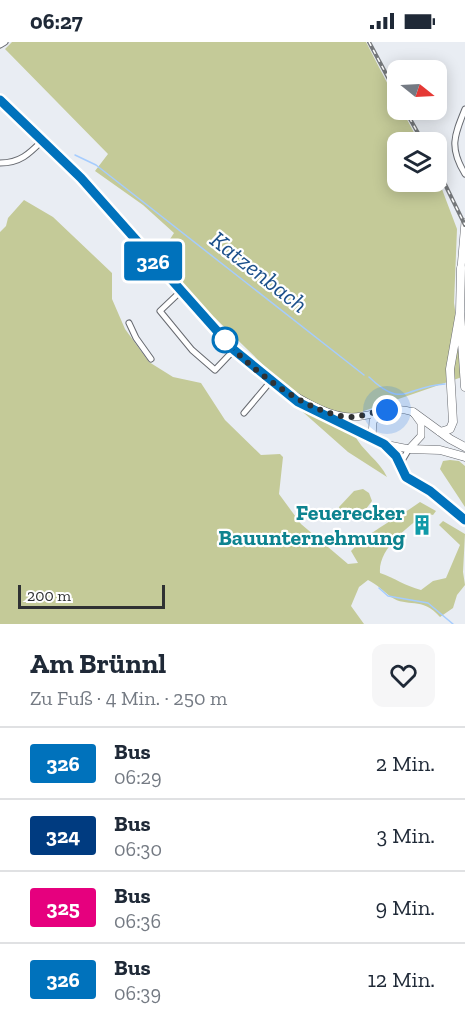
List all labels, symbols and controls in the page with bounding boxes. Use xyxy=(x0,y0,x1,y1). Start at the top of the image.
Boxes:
text: 06:27 xyxy=(30,8,83,35)
north arrow xyxy=(387,60,447,120)
map controls xyxy=(387,60,447,192)
button: layers xyxy=(387,132,447,192)
water label: Katzenbach xyxy=(205,225,314,319)
line badge: 326 xyxy=(118,242,188,280)
text: 326 xyxy=(136,249,170,274)
unlabelled marker xyxy=(212,327,238,353)
your location xyxy=(372,395,402,425)
place label: Feuerecker Bauunternehmung xyxy=(218,499,406,551)
building icon: Feuerecker Bauunternehmung xyxy=(410,513,434,537)
scale bar xyxy=(18,582,165,610)
text: 200 m xyxy=(27,586,71,605)
button: heart xyxy=(372,644,435,707)
text: Am Brünnl xyxy=(30,647,166,680)
text: Zu Fuß · 4 Min. · 250 m xyxy=(30,686,227,710)
text: Bus xyxy=(114,738,151,765)
text: 2 Min. xyxy=(376,750,435,777)
text: 326 xyxy=(46,751,80,776)
text: 06:29 xyxy=(114,765,162,789)
text: Bus xyxy=(114,810,151,837)
text: 3 Min. xyxy=(376,822,435,849)
text: 324 xyxy=(46,823,80,848)
text: 06:30 xyxy=(114,837,162,861)
text: Bus xyxy=(114,882,151,909)
text: 9 Min. xyxy=(376,894,435,921)
text: 325 xyxy=(46,895,80,920)
text: 06:36 xyxy=(114,909,161,933)
text: Bus xyxy=(114,954,151,981)
text: 12 Min. xyxy=(367,966,435,993)
text: 326 xyxy=(46,967,80,992)
text: 06:39 xyxy=(114,981,161,1005)

